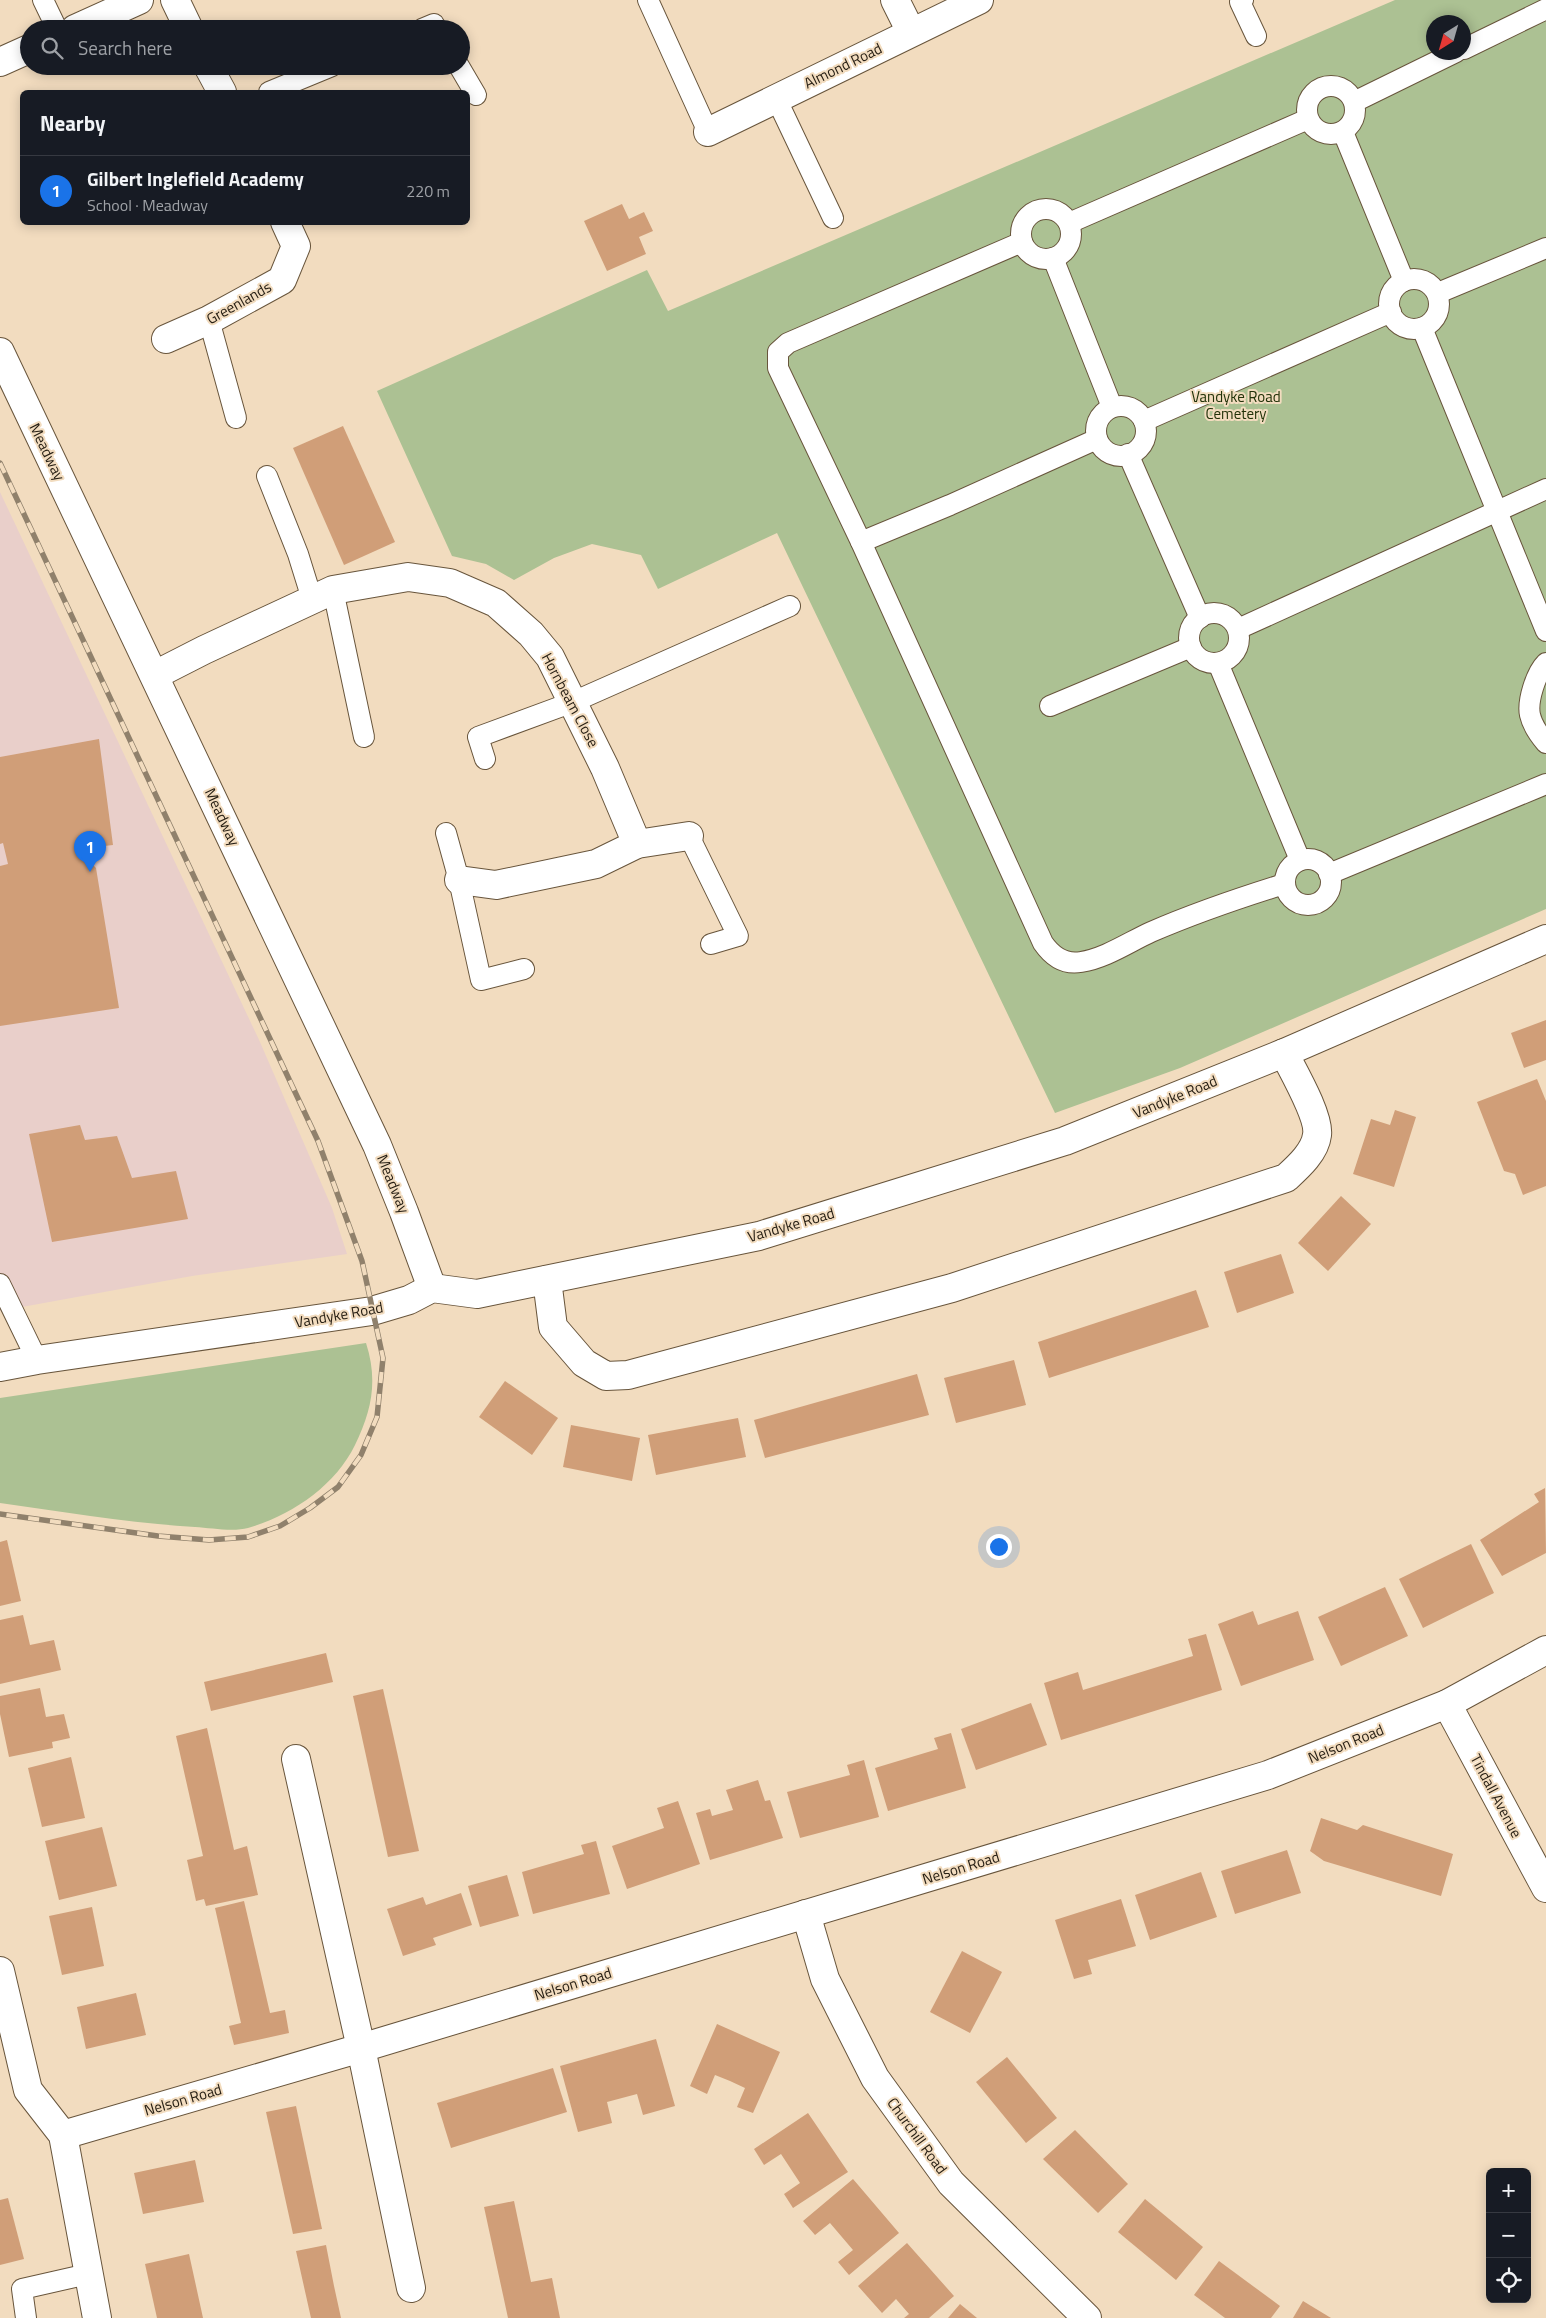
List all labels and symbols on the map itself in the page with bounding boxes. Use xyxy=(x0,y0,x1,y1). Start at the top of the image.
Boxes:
north arrow xyxy=(1426,15,1471,60)
street label: Almond Road xyxy=(800,37,886,94)
street label: Greenlands xyxy=(202,275,276,330)
park label: Vandyke Road Cemetery xyxy=(1191,385,1281,425)
street label: Meadway xyxy=(24,419,71,485)
street label: Hornbeam Close xyxy=(536,648,605,751)
street label: Meadway xyxy=(199,784,246,850)
pin: 1 xyxy=(74,831,106,872)
street label: Vandyke Road xyxy=(1129,1069,1221,1124)
street label: Meadway xyxy=(371,1151,416,1217)
street label: Vandyke Road xyxy=(745,1201,837,1248)
street label: Vandyke Road xyxy=(293,1295,385,1334)
your location xyxy=(986,1534,1012,1560)
street label: Nelson Road xyxy=(1304,1718,1387,1769)
street label: Tindall Avenue xyxy=(1465,1750,1528,1842)
street label: Nelson Road xyxy=(919,1845,1002,1890)
street label: Nelson Road xyxy=(531,1961,614,2006)
street label: Nelson Road xyxy=(141,2077,224,2122)
street label: Churchill Road xyxy=(882,2093,953,2179)

